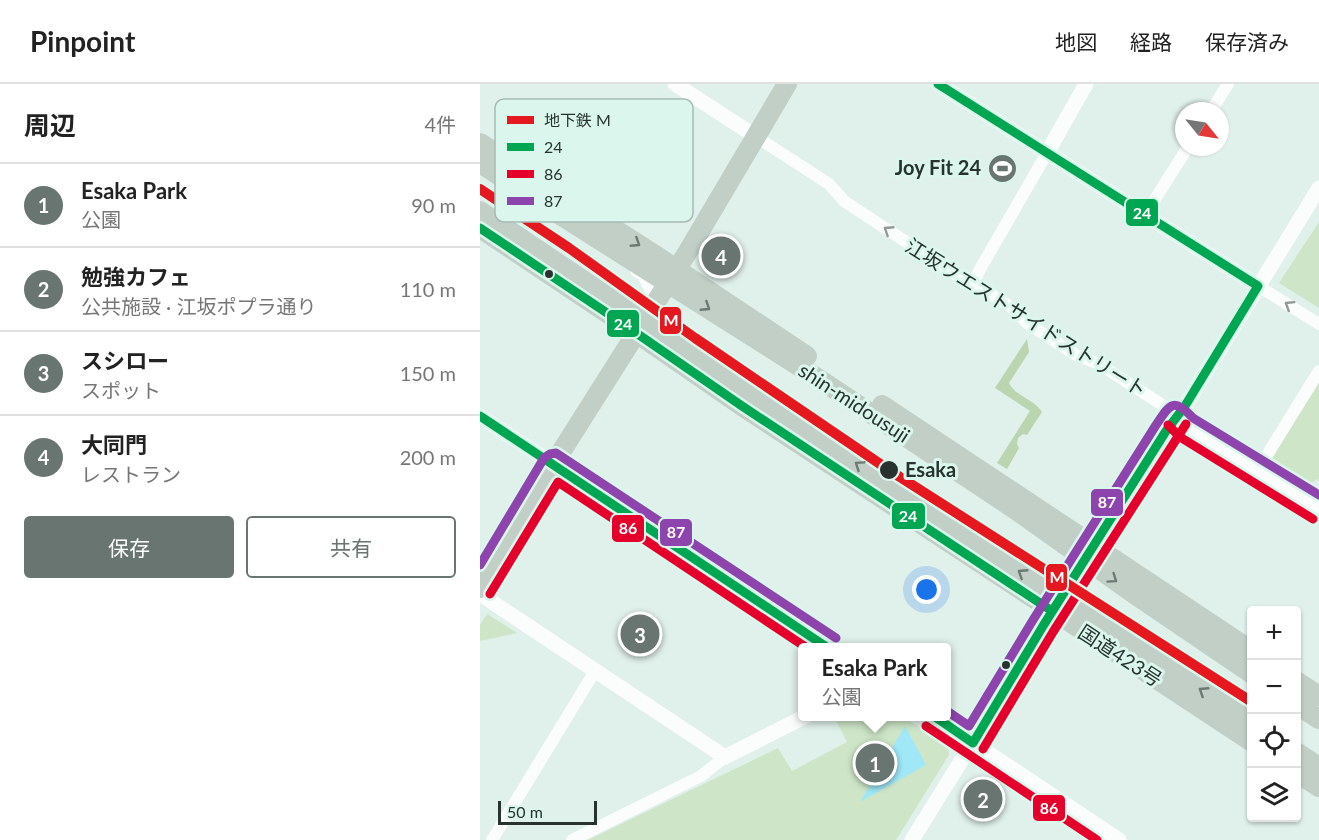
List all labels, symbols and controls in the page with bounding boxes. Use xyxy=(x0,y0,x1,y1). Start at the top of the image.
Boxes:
text: Pinpoint xyxy=(30,24,135,58)
text: 地図 xyxy=(1055,29,1097,54)
text: 経路 xyxy=(1130,29,1172,54)
text: 保存済み xyxy=(1205,29,1289,54)
legend xyxy=(495,99,693,222)
north arrow xyxy=(1175,102,1229,156)
text: 周辺 xyxy=(24,109,76,141)
text: 地下鉄 M xyxy=(544,110,611,129)
text: 4件 xyxy=(424,112,456,136)
text: 24 xyxy=(544,137,563,156)
sports icon: Joy Fit 24 xyxy=(986,152,1018,184)
place label: Joy Fit 24 xyxy=(895,155,981,179)
text: 86 xyxy=(544,164,563,183)
text: Esaka Park xyxy=(81,177,187,204)
text: 87 xyxy=(544,191,563,210)
text: 1 xyxy=(38,193,49,217)
text: 90 m xyxy=(411,193,456,217)
line badge: 24 xyxy=(1125,198,1159,227)
text: 24 xyxy=(1133,203,1151,222)
text: 公園 xyxy=(81,207,121,231)
one-way arrow xyxy=(884,227,895,238)
street label: 江坂ウエストサイドストリート xyxy=(901,233,1152,402)
pin: 4 xyxy=(702,234,740,279)
one-way arrow xyxy=(629,235,640,246)
text: 勉強カフェ xyxy=(81,263,191,290)
unlabelled marker xyxy=(543,268,555,280)
text: 2 xyxy=(38,277,49,301)
text: 110 m xyxy=(400,277,456,301)
text: 公共施設 · 江坂ポプラ通り xyxy=(81,294,316,318)
one-way arrow xyxy=(700,300,711,311)
one-way arrow xyxy=(1285,300,1295,312)
line badge: M xyxy=(659,306,682,335)
line badge: 24 xyxy=(606,309,640,338)
text: M xyxy=(663,310,679,329)
text: 24 xyxy=(614,314,632,333)
text: スシロー xyxy=(81,347,169,374)
street label: shin-midousuji xyxy=(795,357,915,447)
text: 3 xyxy=(38,361,49,385)
text: 150 m xyxy=(400,361,456,385)
text: スポット xyxy=(81,378,161,402)
text: 大同門 xyxy=(81,431,147,458)
text: 4 xyxy=(38,445,49,469)
text: 200 m xyxy=(400,445,456,469)
place label: Esaka xyxy=(905,457,956,481)
marker: Esaka xyxy=(878,459,900,481)
one-way arrow xyxy=(855,461,866,472)
text: レストラン xyxy=(81,462,181,486)
line badge: 87 xyxy=(1090,488,1124,517)
text: 87 xyxy=(1098,492,1116,511)
line badge: 24 xyxy=(891,502,926,530)
text: 24 xyxy=(899,506,917,525)
line badge: 86 xyxy=(611,514,645,543)
button: 保存 xyxy=(24,516,234,578)
button: 共有 xyxy=(246,516,456,578)
text: 86 xyxy=(619,518,637,537)
line badge: 87 xyxy=(659,518,693,547)
text: 87 xyxy=(667,522,685,541)
line badge: M xyxy=(1045,563,1068,592)
text: M xyxy=(1049,567,1065,586)
one-way arrow xyxy=(1018,568,1028,580)
one-way arrow xyxy=(1106,572,1117,583)
your location xyxy=(912,575,941,604)
map controls xyxy=(1247,606,1301,822)
button: + xyxy=(1247,606,1301,660)
pin: 3 xyxy=(620,612,660,656)
street label: 国道423号 xyxy=(1074,619,1167,691)
popup xyxy=(798,643,951,721)
text: Esaka Park xyxy=(821,654,928,681)
unlabelled marker xyxy=(1000,659,1012,671)
button: − xyxy=(1247,660,1301,714)
text: 公園 xyxy=(821,684,861,708)
one-way arrow xyxy=(1198,687,1209,698)
button: locate xyxy=(1247,714,1301,768)
pin: 1 xyxy=(856,740,894,786)
button: layers xyxy=(1247,768,1301,822)
pin: 2 xyxy=(964,776,1002,822)
line badge: 86 xyxy=(1032,794,1066,822)
scale bar xyxy=(498,798,597,826)
text: 86 xyxy=(1040,798,1058,817)
text: 50 m xyxy=(507,802,543,821)

